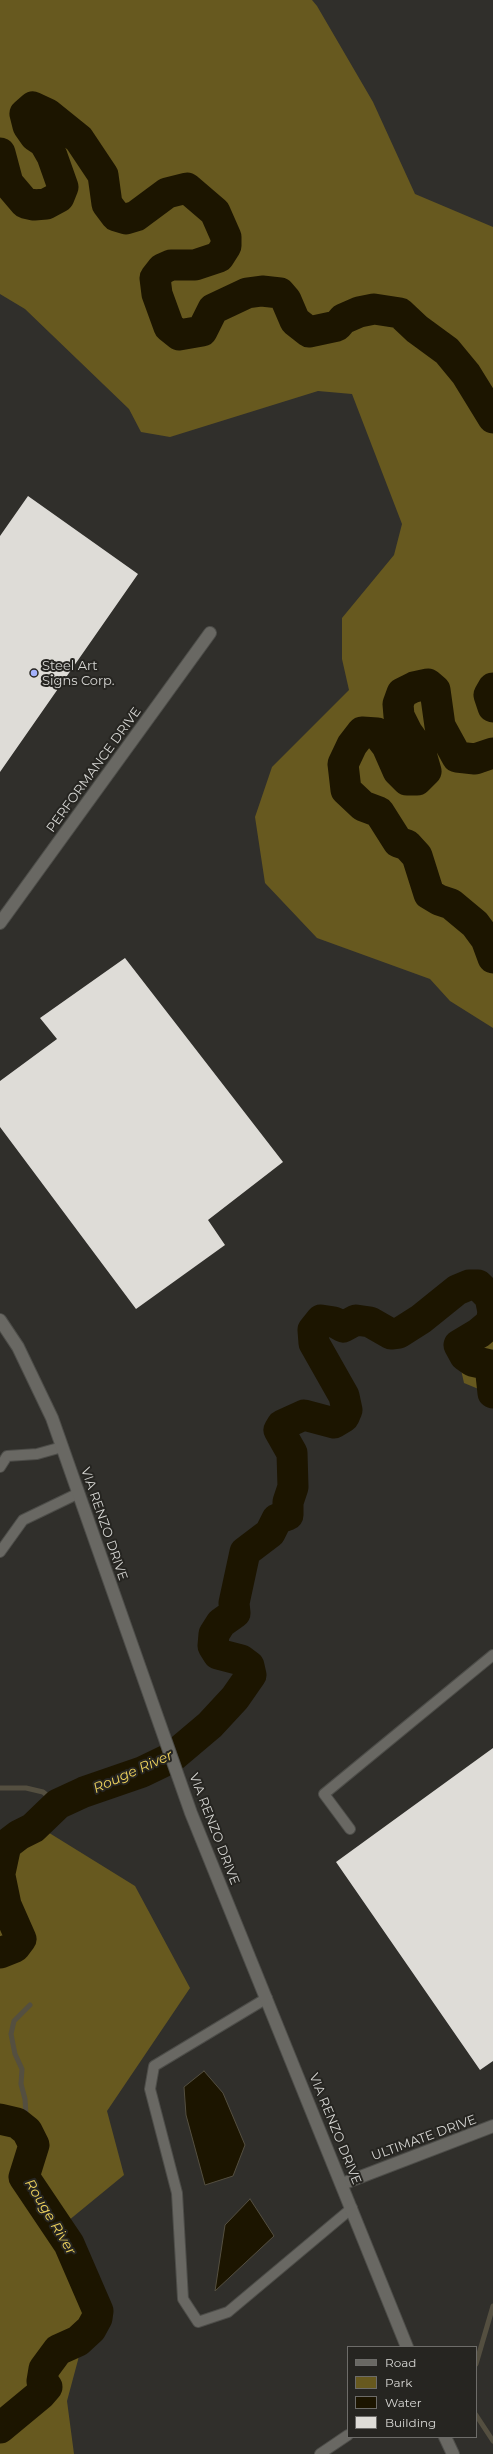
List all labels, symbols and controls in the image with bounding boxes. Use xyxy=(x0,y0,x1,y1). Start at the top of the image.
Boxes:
place label: Steel Art Signs Corp. xyxy=(42,658,114,689)
marker: Steel Art Signs Corp. xyxy=(29,668,39,678)
street label: PERFORMANCE DRIVE xyxy=(43,704,145,836)
street label: VIA RENZO DRIVE xyxy=(77,1466,131,1582)
water label: Rouge River xyxy=(91,1747,175,1797)
street label: VIA RENZO DRIVE xyxy=(186,1771,242,1887)
street label: VIA RENZO DRIVE xyxy=(306,2071,364,2187)
street label: ULTIMATE DRIVE xyxy=(369,2112,479,2164)
water label: Rouge River xyxy=(21,2176,79,2258)
legend xyxy=(347,2346,477,2438)
text: Road xyxy=(385,2355,416,2370)
text: Park xyxy=(385,2375,412,2390)
text: Water xyxy=(385,2395,421,2410)
text: Building xyxy=(385,2415,436,2430)

